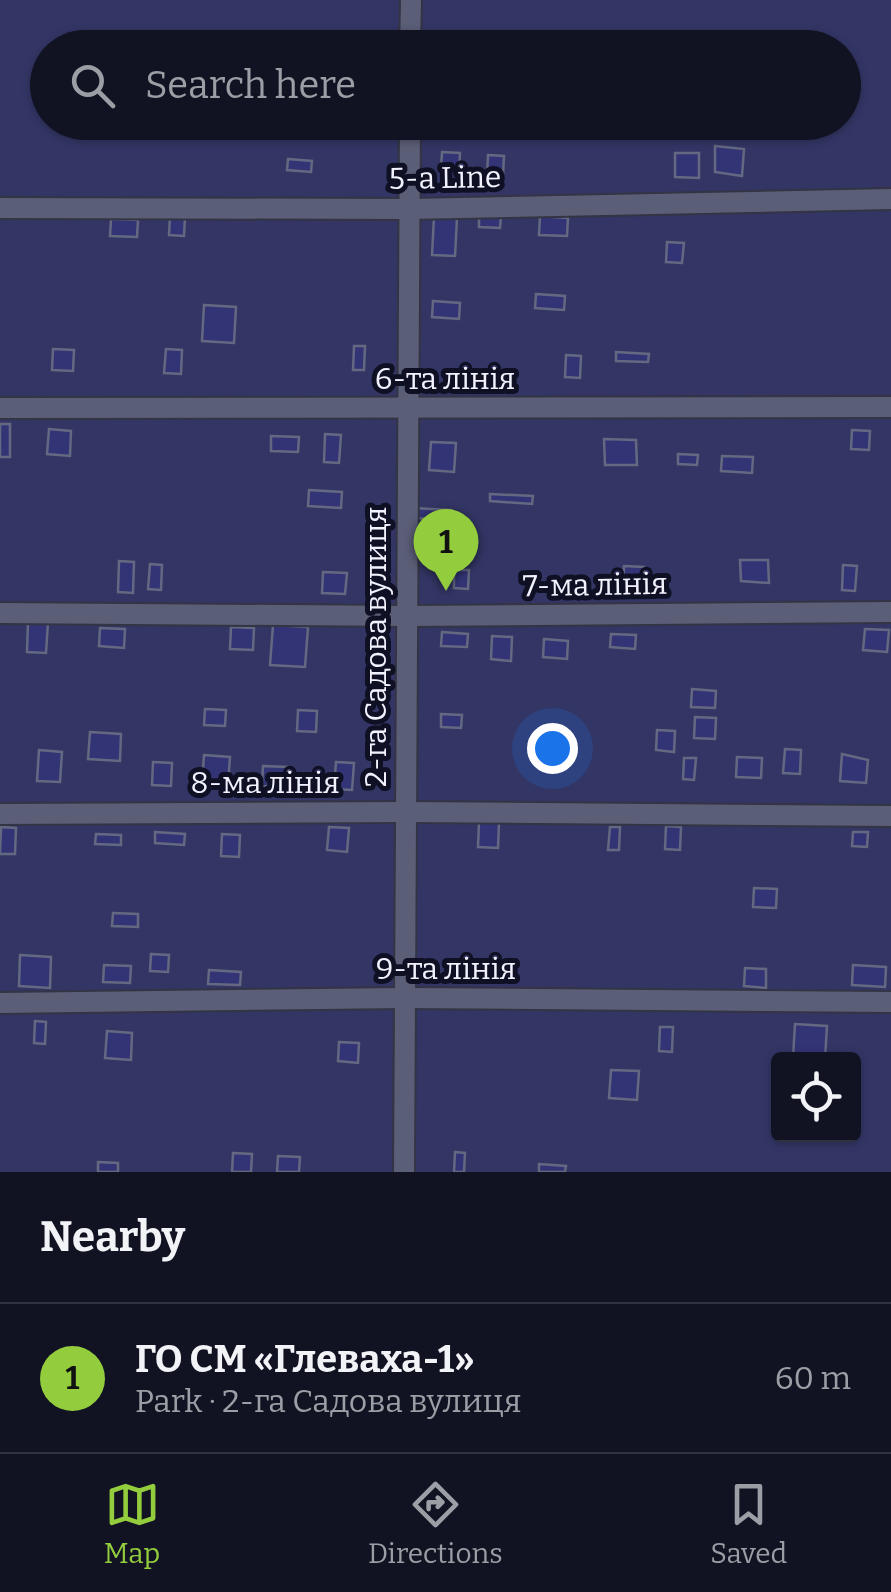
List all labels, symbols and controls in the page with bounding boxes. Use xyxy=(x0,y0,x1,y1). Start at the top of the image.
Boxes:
search box xyxy=(30,30,861,140)
icon: search xyxy=(65,58,120,113)
text: Search here xyxy=(145,62,356,108)
street label: 5-a Line xyxy=(388,159,502,197)
street label: 6-та лінія xyxy=(375,361,515,397)
street label: 2-га Садова вулиця xyxy=(358,507,394,787)
pin: 1 xyxy=(414,508,478,591)
street label: 7-ма лінія xyxy=(522,566,668,604)
your location xyxy=(527,723,578,774)
street label: 8-ма лінія xyxy=(191,765,339,801)
street label: 9-та лінія xyxy=(376,951,516,987)
map controls xyxy=(771,1052,861,1142)
button: locate xyxy=(771,1052,861,1142)
text: Nearby xyxy=(40,1212,185,1262)
text: ГО СМ «Глеваха-1» xyxy=(135,1336,475,1382)
text: 1 xyxy=(66,1359,79,1397)
text: 60 m xyxy=(775,1359,851,1397)
text: Park · 2-га Садова вулиця xyxy=(135,1382,521,1420)
tab: Map xyxy=(104,1477,160,1570)
tab: Directions xyxy=(368,1477,503,1570)
tab: Saved xyxy=(710,1477,787,1570)

